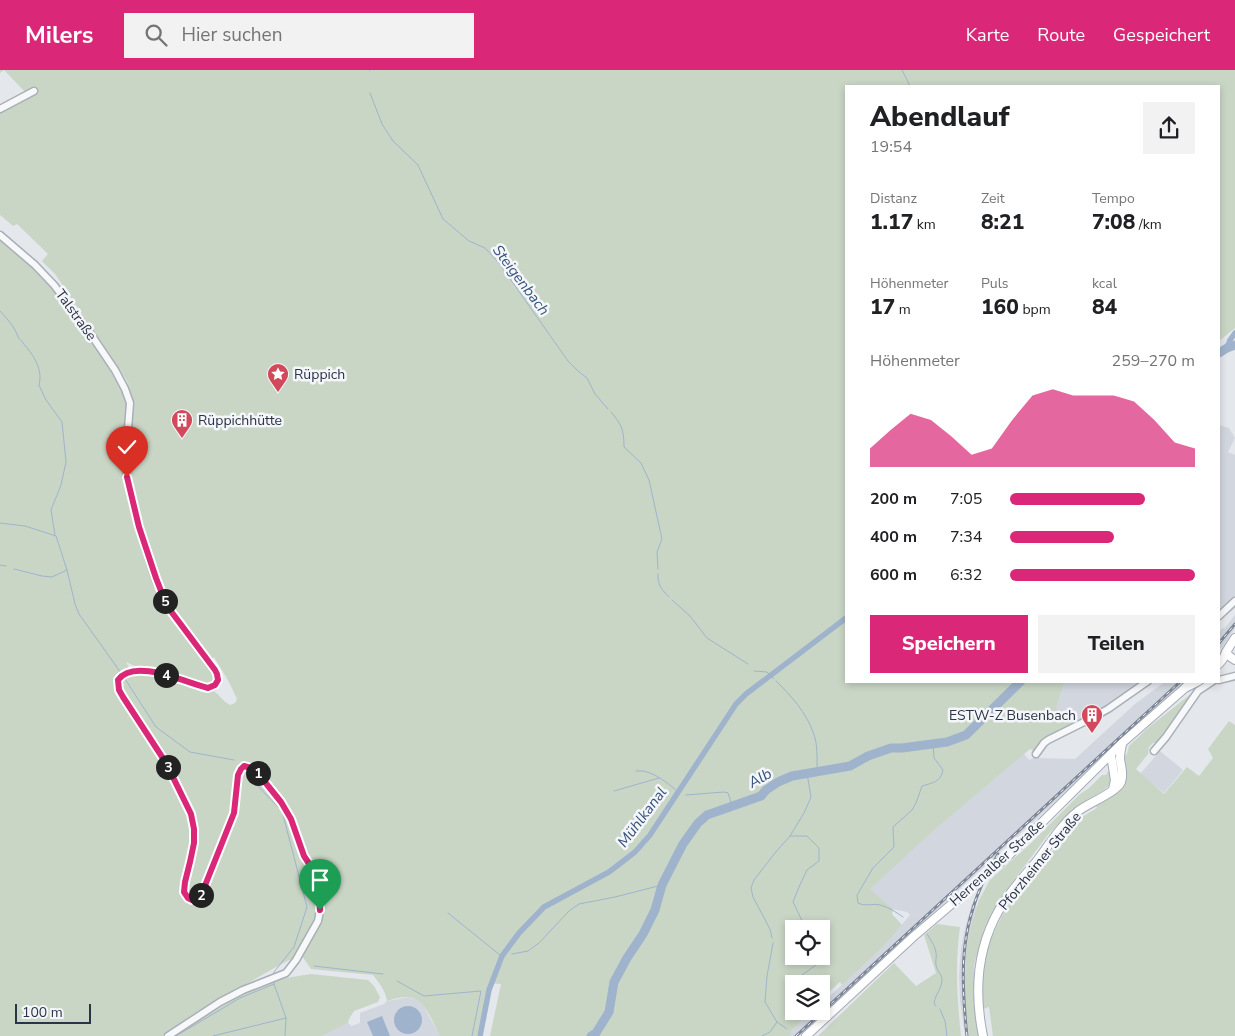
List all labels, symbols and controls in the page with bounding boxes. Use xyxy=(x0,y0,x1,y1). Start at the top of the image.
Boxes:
search box xyxy=(124,13,474,58)
text: Milers xyxy=(25,19,94,51)
icon: search xyxy=(142,21,170,49)
text: Hier suchen xyxy=(182,22,282,48)
text: Karte xyxy=(966,23,1009,47)
text: Route xyxy=(1037,23,1085,47)
text: Gespeichert xyxy=(1113,23,1210,47)
text: Abendlauf xyxy=(870,98,1009,136)
button: share xyxy=(1143,102,1195,154)
text: 19:54 xyxy=(870,136,912,158)
text: Distanz xyxy=(870,189,917,208)
text: Zeit xyxy=(981,189,1005,208)
text: Tempo xyxy=(1092,189,1135,208)
text: 1.17 xyxy=(870,208,913,236)
text: 8:21 xyxy=(981,208,1024,236)
text: 7:08 xyxy=(1092,208,1135,236)
text: km xyxy=(913,215,936,234)
text: /km xyxy=(1135,215,1162,234)
water label: Steigenbach xyxy=(488,241,554,319)
text: Höhenmeter xyxy=(870,274,949,293)
text: Puls xyxy=(981,274,1008,293)
text: kcal xyxy=(1092,274,1117,293)
street label: Talstraße xyxy=(51,286,101,344)
text: 17 xyxy=(870,293,895,321)
text: 160 xyxy=(981,293,1019,321)
text: 84 xyxy=(1092,293,1117,321)
text: m xyxy=(895,300,911,319)
text: bpm xyxy=(1019,300,1051,319)
text: Höhenmeter xyxy=(870,350,960,372)
text: 259–270 m xyxy=(1112,350,1195,372)
place icon: Rüppich xyxy=(266,362,290,393)
place label: Rüppich xyxy=(294,365,345,384)
building icon: Rüppichhütte xyxy=(170,408,194,439)
place label: Rüppichhütte xyxy=(198,411,282,430)
pin xyxy=(106,426,148,477)
icon: check xyxy=(113,433,141,461)
text: 200 m xyxy=(870,488,917,510)
text: 7:05 xyxy=(950,488,982,510)
text: 400 m xyxy=(870,526,917,548)
text: 7:34 xyxy=(950,526,982,548)
text: 600 m xyxy=(870,564,917,586)
text: 6:32 xyxy=(950,564,982,586)
pin: 5 xyxy=(152,588,178,614)
text: 5 xyxy=(161,592,170,611)
button: Speichern xyxy=(870,615,1028,673)
button: Teilen xyxy=(1038,615,1195,673)
pin: 4 xyxy=(154,662,178,688)
text: 4 xyxy=(162,666,171,685)
building icon: ESTW-Z Busenbach xyxy=(1080,703,1104,734)
place label: ESTW-Z Busenbach xyxy=(949,706,1076,725)
pin: 3 xyxy=(156,754,180,780)
text: 3 xyxy=(164,758,173,777)
pin: 1 xyxy=(246,760,270,786)
water label: Alb xyxy=(744,763,776,793)
text: 1 xyxy=(254,764,263,783)
water label: Mühlkanal xyxy=(613,783,671,851)
street label: Pforzheimer Straße xyxy=(994,808,1086,914)
street label: Herrenalber Straße xyxy=(946,815,1048,911)
pin xyxy=(299,859,341,910)
icon: arrive xyxy=(306,866,334,894)
pin: 2 xyxy=(188,882,214,908)
text: 2 xyxy=(197,886,206,905)
map controls xyxy=(785,920,830,1020)
button: locate xyxy=(785,920,830,965)
button: layers xyxy=(785,975,830,1020)
scale bar xyxy=(15,1001,91,1024)
text: 100 m xyxy=(22,1003,63,1022)

